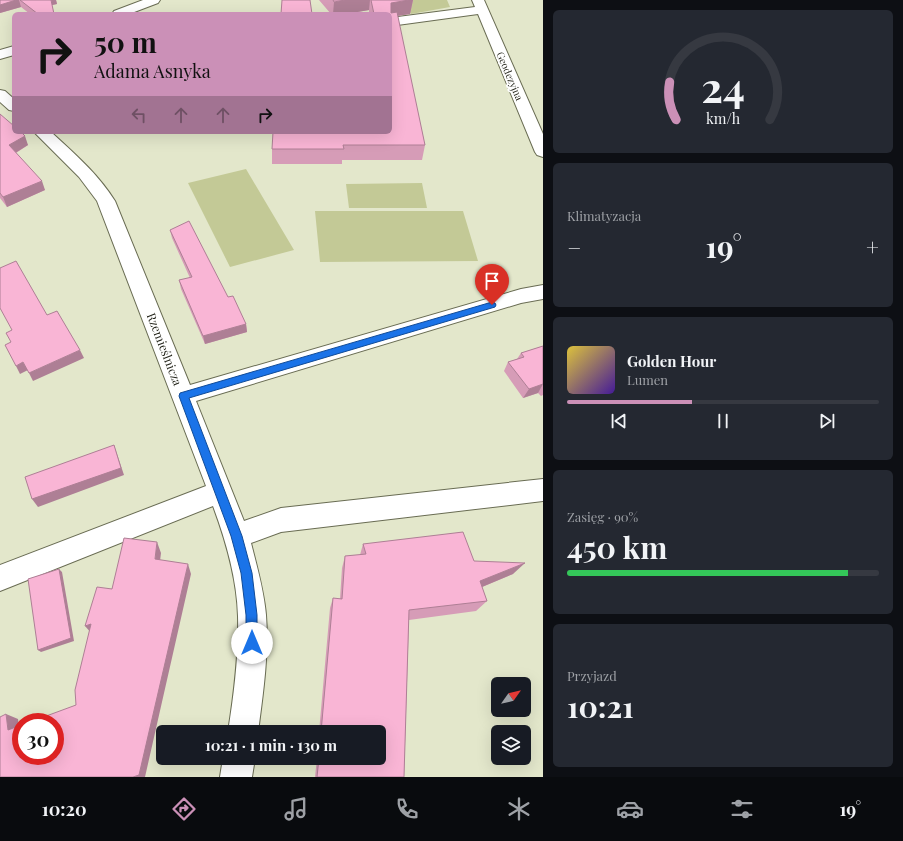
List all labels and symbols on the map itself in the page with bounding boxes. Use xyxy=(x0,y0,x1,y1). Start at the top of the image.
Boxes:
street label: Geodezyjna xyxy=(493,49,527,103)
pin xyxy=(475,264,509,305)
street label: Rzemieślnicza xyxy=(144,310,186,388)
position arrow xyxy=(231,622,273,664)
north arrow xyxy=(491,677,531,717)
speed limit sign: 30 xyxy=(12,713,64,765)

